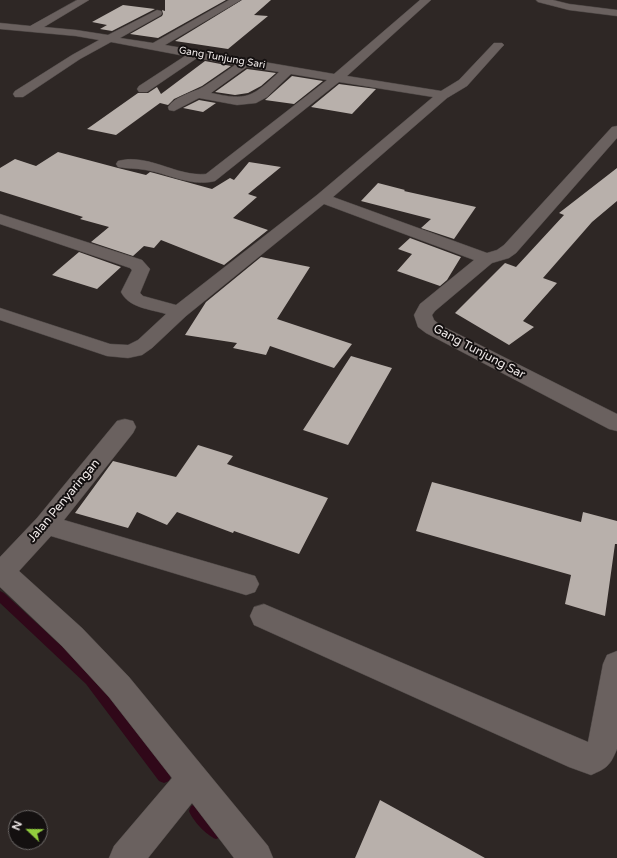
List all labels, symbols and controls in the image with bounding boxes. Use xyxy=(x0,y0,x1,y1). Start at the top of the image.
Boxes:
street label: Gang Tunjung Sari xyxy=(178,44,266,72)
street label: Gang Tunjung Sar xyxy=(431,322,527,382)
street label: Jalan Penyaringan xyxy=(25,457,103,545)
north arrow xyxy=(8,810,48,850)
text: N xyxy=(10,819,25,832)

